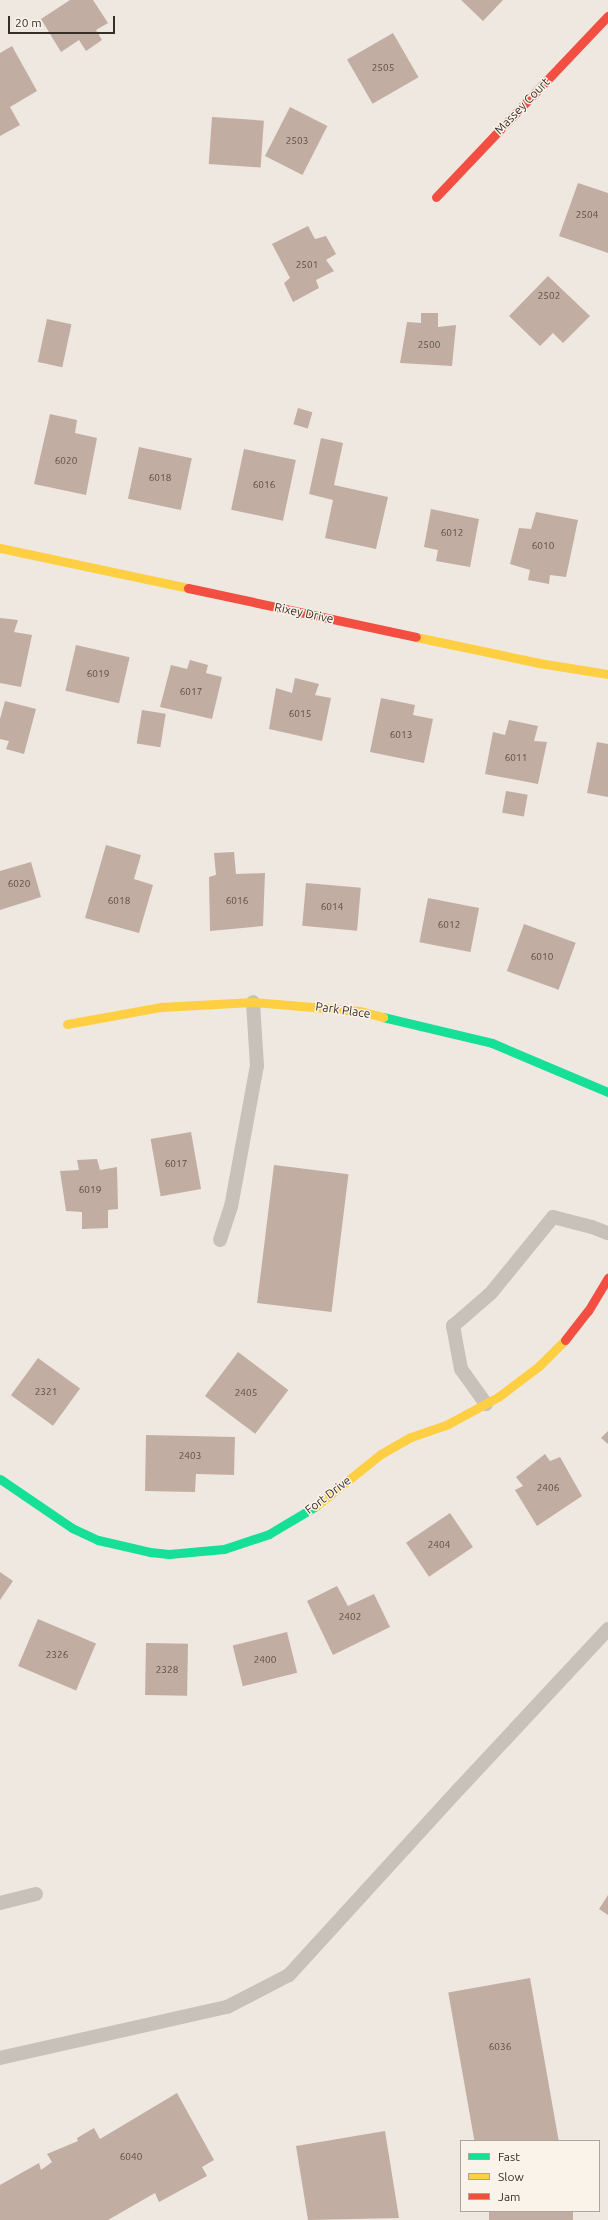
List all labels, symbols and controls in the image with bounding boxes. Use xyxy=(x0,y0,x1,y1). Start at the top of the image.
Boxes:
scale bar xyxy=(10,8,117,34)
text: 20 m xyxy=(15,16,42,29)
house number: 2505 xyxy=(372,62,394,74)
street label: Massey Court xyxy=(492,75,552,137)
house number: 2503 xyxy=(286,135,308,147)
house number: 2504 xyxy=(576,209,598,221)
house number: 2501 xyxy=(296,259,318,271)
house number: 2502 xyxy=(538,290,560,302)
house number: 2500 xyxy=(418,339,440,351)
house number: 6020 xyxy=(55,455,77,467)
house number: 6018 xyxy=(149,472,171,484)
house number: 6016 xyxy=(253,479,275,491)
house number: 6012 xyxy=(441,527,463,539)
house number: 6010 xyxy=(532,540,554,552)
street label: Rixey Drive xyxy=(273,600,335,626)
house number: 6019 xyxy=(87,668,109,680)
house number: 6017 xyxy=(180,686,202,698)
house number: 6015 xyxy=(289,708,311,720)
house number: 6013 xyxy=(390,729,412,741)
house number: 6011 xyxy=(505,752,527,764)
house number: 6020 xyxy=(8,878,30,890)
house number: 6018 xyxy=(108,895,130,907)
house number: 6016 xyxy=(226,895,248,907)
house number: 6014 xyxy=(321,901,343,913)
house number: 6012 xyxy=(438,919,460,931)
house number: 6010 xyxy=(531,951,553,963)
street label: Park Place xyxy=(315,999,371,1021)
house number: 6017 xyxy=(165,1158,187,1170)
house number: 6019 xyxy=(79,1184,101,1196)
house number: 2321 xyxy=(35,1386,57,1398)
house number: 2405 xyxy=(235,1387,257,1399)
house number: 2403 xyxy=(179,1450,201,1462)
street label: Fort Drive xyxy=(302,1473,354,1517)
house number: 2406 xyxy=(537,1482,559,1494)
house number: 2404 xyxy=(428,1539,450,1551)
house number: 2402 xyxy=(339,1611,361,1623)
house number: 2326 xyxy=(46,1649,68,1661)
house number: 2400 xyxy=(254,1654,276,1666)
house number: 2328 xyxy=(156,1664,178,1676)
house number: 6036 xyxy=(489,2041,511,2053)
legend xyxy=(460,2140,600,2212)
text: Fast xyxy=(498,2150,520,2163)
house number: 6040 xyxy=(120,2151,142,2163)
text: Slow xyxy=(498,2170,524,2183)
text: Jam xyxy=(498,2190,520,2203)

